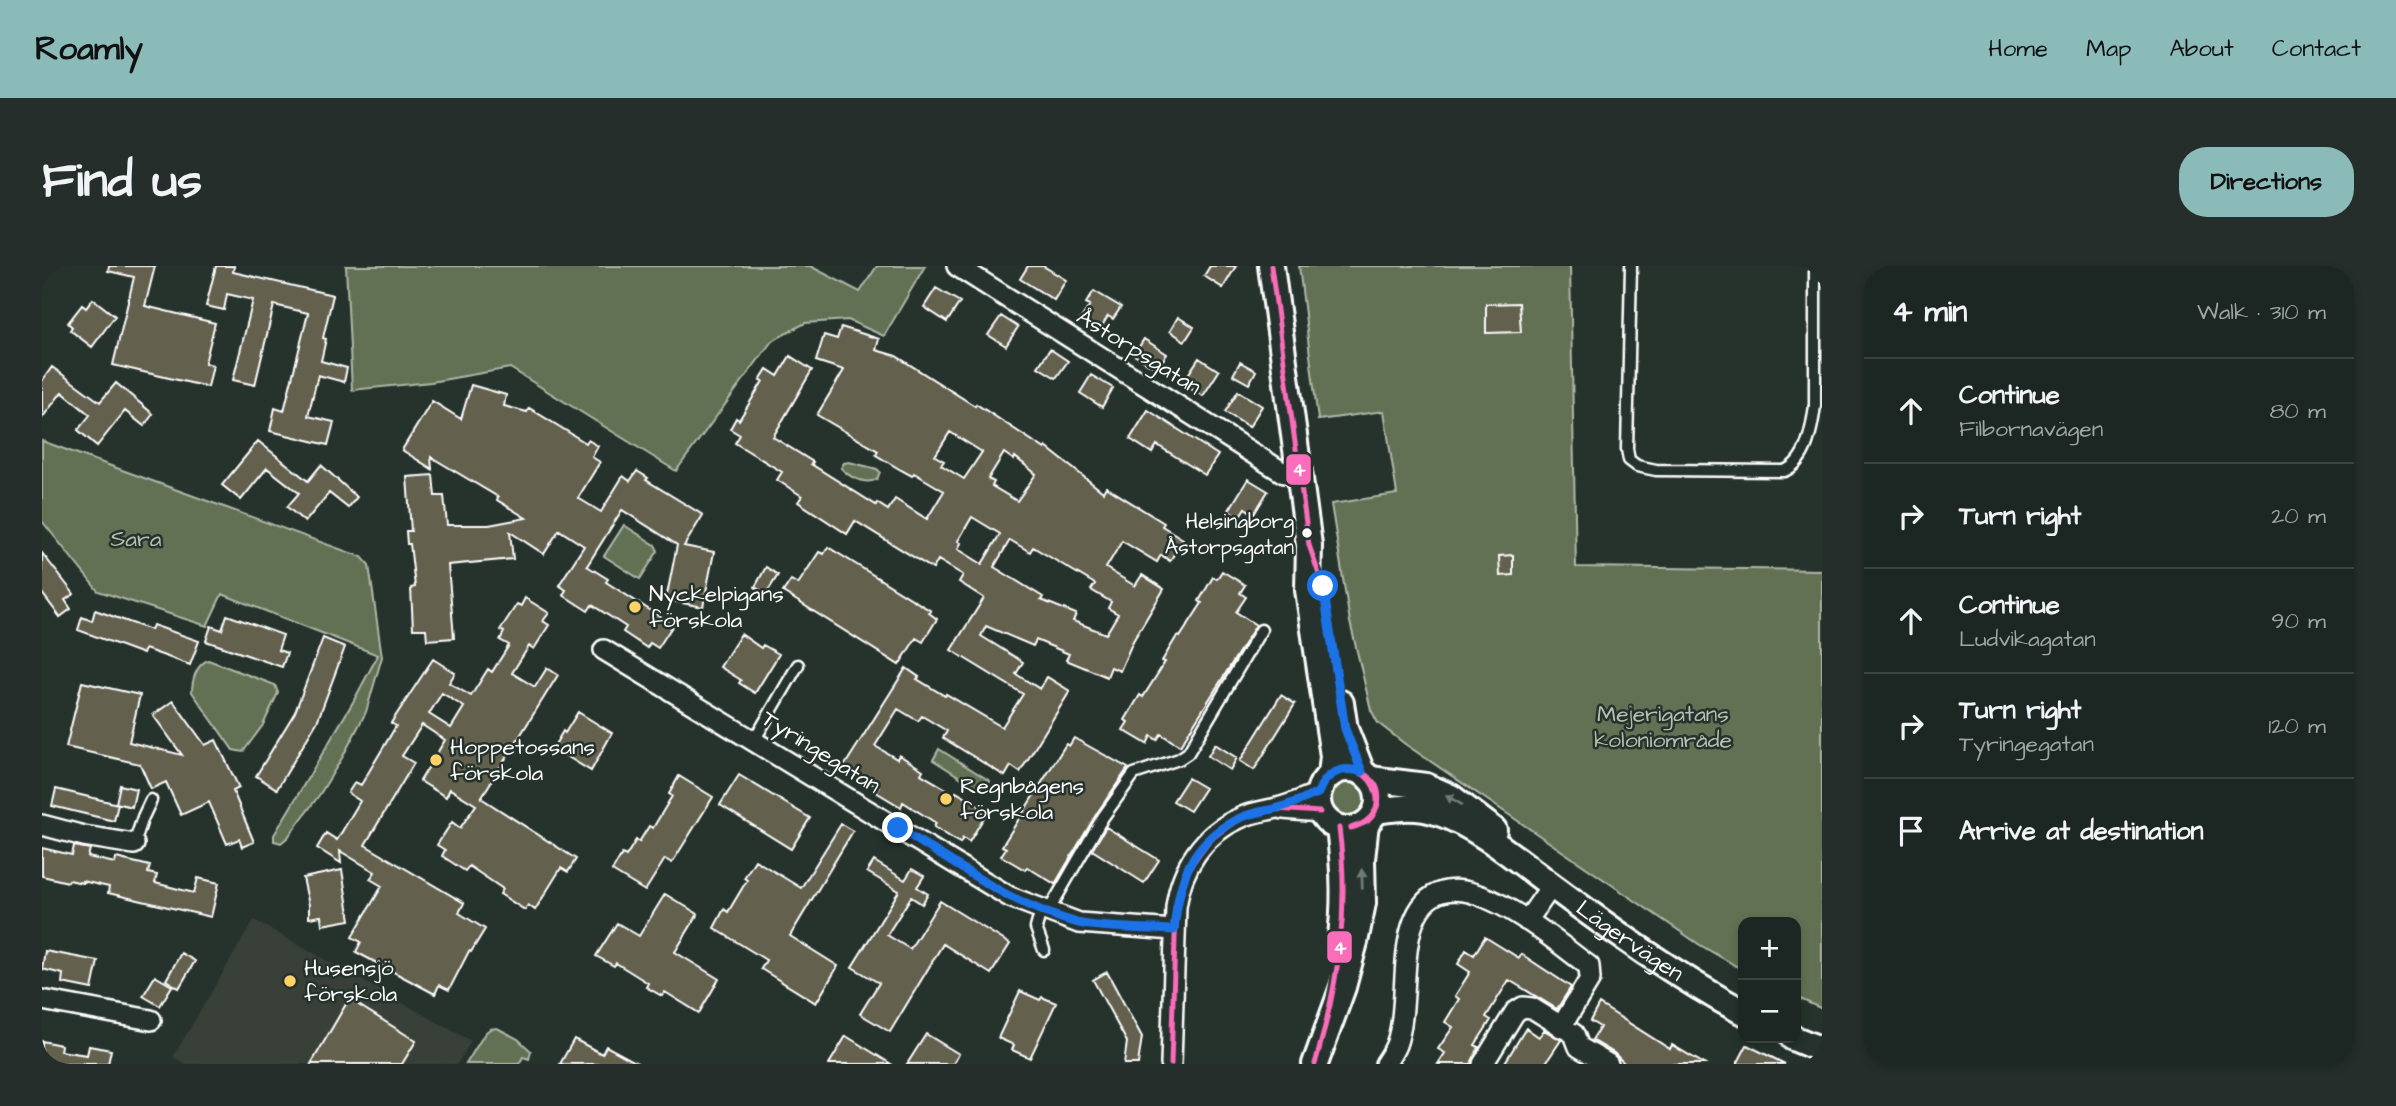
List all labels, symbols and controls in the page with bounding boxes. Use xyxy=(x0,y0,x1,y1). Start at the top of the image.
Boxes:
text: Roamly xyxy=(35,26,143,72)
text: Home xyxy=(1988,32,2048,66)
text: Map xyxy=(2086,32,2131,66)
text: About xyxy=(2169,32,2234,66)
text: Contact xyxy=(2272,32,2361,66)
button: Directions xyxy=(2179,147,2354,217)
text: Find us xyxy=(42,148,202,216)
text: 4 min xyxy=(1892,291,1967,333)
text: Walk · 310 m xyxy=(2197,296,2326,328)
street label: Åstorpsgatan xyxy=(1070,301,1208,404)
text: Continue xyxy=(1959,377,2060,413)
icon: ahead xyxy=(1892,392,1930,430)
text: 80 m xyxy=(2269,395,2326,427)
text: Filbornavägen xyxy=(1959,413,2103,445)
line badge: 4 xyxy=(1285,453,1312,486)
text: 4 xyxy=(1293,457,1306,484)
icon: right xyxy=(1892,497,1930,535)
text: Turn right xyxy=(1959,498,2081,534)
text: 20 m xyxy=(2271,500,2326,532)
place label: Helsingborg Åstorpsgatan xyxy=(1165,507,1294,564)
park label: Sara xyxy=(111,523,162,555)
marker: Helsingborg Åstorpsgatan xyxy=(1300,526,1314,540)
route start xyxy=(1307,570,1338,601)
place label: Nyckelpigans förskola xyxy=(649,578,784,636)
text: Continue xyxy=(1959,587,2060,623)
marker: Nyckelpigans förskola xyxy=(627,599,643,615)
icon: ahead xyxy=(1892,602,1930,640)
text: 90 m xyxy=(2271,605,2326,637)
text: Ludvikagatan xyxy=(1959,623,2096,655)
text: Turn right xyxy=(1959,692,2081,728)
park label: Mejerigatans koloniområde xyxy=(1594,698,1732,756)
street label: Tyringegatan xyxy=(755,703,887,802)
icon: right xyxy=(1892,707,1930,745)
text: 120 m xyxy=(2268,710,2326,742)
text: Tyringegatan xyxy=(1959,728,2094,760)
place label: Hoppetossans förskola xyxy=(450,731,595,789)
marker: Hoppetossans förskola xyxy=(428,752,444,768)
place label: Regnbågens förskola xyxy=(960,770,1084,828)
marker: Regnbågens förskola xyxy=(938,791,954,807)
one-way arrow xyxy=(1445,794,1464,806)
route end xyxy=(882,812,913,843)
icon: arrive xyxy=(1892,812,1930,850)
text: Arrive at destination xyxy=(1959,813,2204,849)
one-way arrow xyxy=(1357,867,1368,889)
street label: Lägervägen xyxy=(1569,893,1690,989)
map controls xyxy=(1738,917,1801,1043)
button: + xyxy=(1738,917,1801,980)
line badge: 4 xyxy=(1326,930,1353,964)
text: 4 xyxy=(1334,935,1347,962)
place label: Husensjö förskola xyxy=(304,952,398,1010)
marker: Husensjö förskola xyxy=(282,973,298,989)
button: − xyxy=(1738,980,1801,1043)

